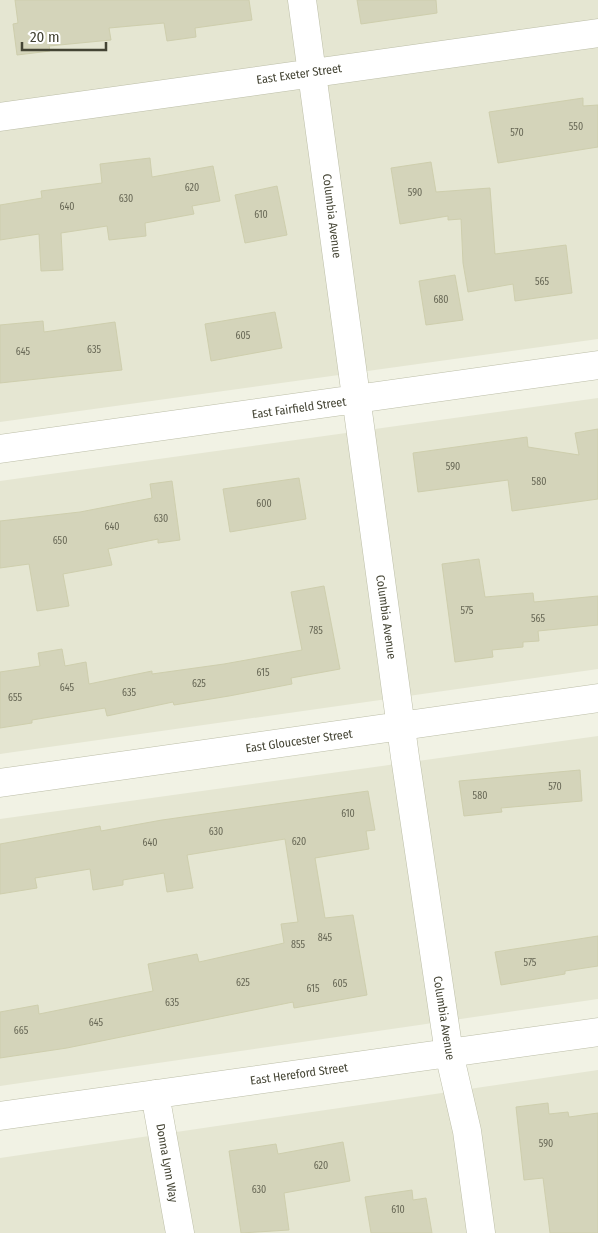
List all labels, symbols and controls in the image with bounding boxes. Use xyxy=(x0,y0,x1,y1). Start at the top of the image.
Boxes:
scale bar xyxy=(22,20,106,52)
text: 20 m xyxy=(30,28,60,46)
street label: East Exeter Street xyxy=(255,61,343,87)
house number: 550 xyxy=(569,121,583,133)
house number: 570 xyxy=(510,127,524,139)
street label: Columbia Avenue xyxy=(320,173,344,259)
house number: 620 xyxy=(185,182,199,194)
house number: 590 xyxy=(408,187,422,199)
house number: 630 xyxy=(119,193,133,205)
house number: 640 xyxy=(59,201,75,213)
house number: 610 xyxy=(254,209,268,221)
house number: 565 xyxy=(535,276,549,288)
house number: 680 xyxy=(433,294,449,306)
house number: 605 xyxy=(236,330,251,342)
house number: 635 xyxy=(87,344,101,356)
house number: 645 xyxy=(16,346,31,358)
street label: East Fairfield Street xyxy=(251,394,347,422)
house number: 590 xyxy=(446,461,460,473)
house number: 580 xyxy=(532,476,546,488)
house number: 600 xyxy=(256,498,272,510)
house number: 630 xyxy=(154,513,168,525)
house number: 640 xyxy=(104,521,120,533)
house number: 650 xyxy=(53,535,67,547)
street label: Columbia Avenue xyxy=(373,574,399,660)
house number: 575 xyxy=(461,605,474,617)
house number: 565 xyxy=(531,613,545,625)
house number: 785 xyxy=(309,625,323,637)
house number: 615 xyxy=(257,667,270,679)
house number: 625 xyxy=(192,678,206,690)
house number: 645 xyxy=(60,682,75,694)
house number: 635 xyxy=(122,687,136,699)
house number: 655 xyxy=(8,692,22,704)
street label: East Gloucester Street xyxy=(245,727,353,755)
house number: 570 xyxy=(548,781,562,793)
house number: 580 xyxy=(473,790,487,802)
house number: 610 xyxy=(341,808,355,820)
house number: 630 xyxy=(209,826,223,838)
house number: 620 xyxy=(292,836,306,848)
house number: 640 xyxy=(142,837,158,849)
house number: 845 xyxy=(318,932,333,944)
house number: 855 xyxy=(291,939,305,951)
house number: 575 xyxy=(524,957,537,969)
street label: Columbia Avenue xyxy=(430,975,458,1061)
house number: 625 xyxy=(236,977,250,989)
house number: 605 xyxy=(333,978,348,990)
house number: 615 xyxy=(307,983,320,995)
house number: 635 xyxy=(165,997,179,1009)
house number: 645 xyxy=(89,1017,104,1029)
house number: 665 xyxy=(14,1025,29,1037)
street label: East Hereford Street xyxy=(249,1060,349,1088)
street label: Donna Lynn Way xyxy=(153,1123,181,1204)
house number: 590 xyxy=(539,1138,553,1150)
house number: 620 xyxy=(314,1160,328,1172)
house number: 630 xyxy=(252,1184,266,1196)
house number: 610 xyxy=(391,1204,405,1216)

